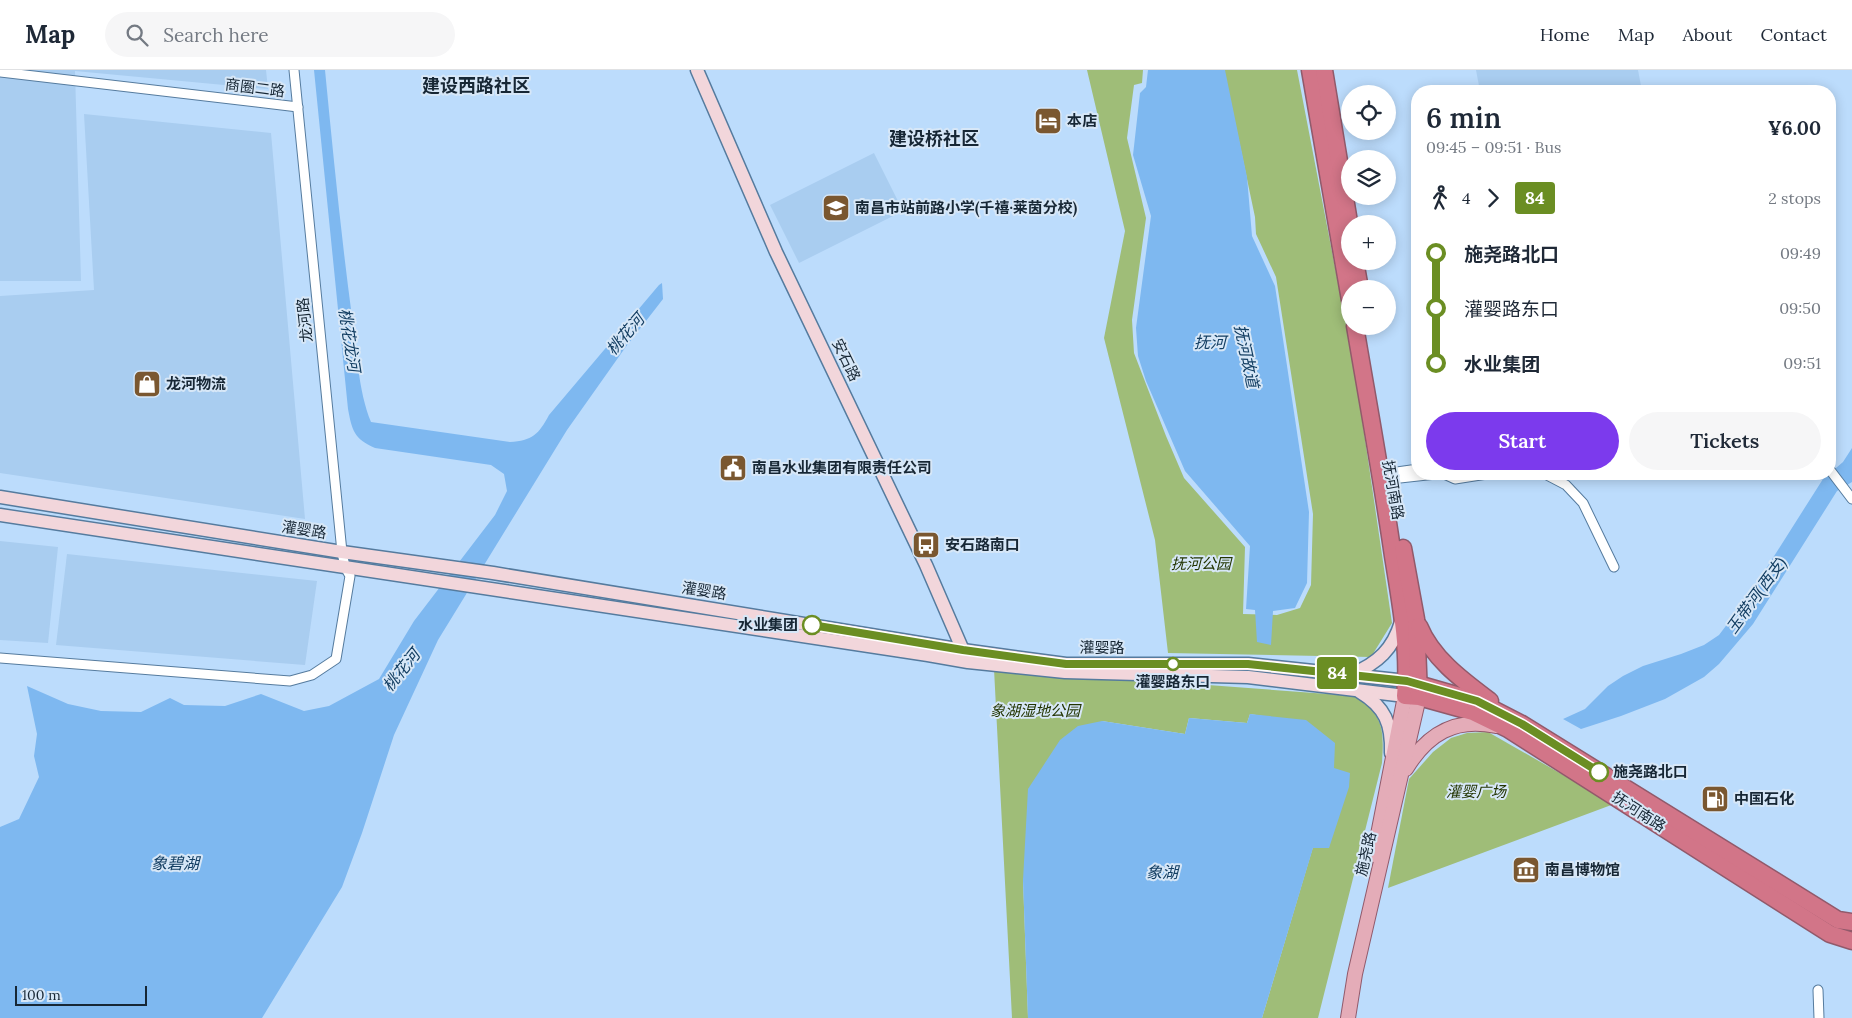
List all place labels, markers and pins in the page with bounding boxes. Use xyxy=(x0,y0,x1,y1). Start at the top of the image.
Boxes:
hotel icon: 本店 xyxy=(1033,106,1063,136)
place label: 本店 xyxy=(1067,111,1097,130)
school or university icon: 南昌市站前路小学(千禧·莱茵分校) xyxy=(821,193,851,223)
place label: 南昌市站前路小学(千禧·莱茵分校) xyxy=(855,198,1078,218)
shop icon: 龙河物流 xyxy=(132,369,162,399)
place label: 龙河物流 xyxy=(166,374,226,393)
public building icon: 南昌水业集团有限责任公司 xyxy=(718,453,748,483)
place label: 南昌水业集团有限责任公司 xyxy=(752,458,932,477)
bus stop icon: 安石路南口 xyxy=(911,530,941,560)
place label: 安石路南口 xyxy=(945,535,1020,554)
place label: 水业集团 xyxy=(738,615,798,634)
marker: 水业集团 xyxy=(802,615,822,635)
marker: 灌婴路东口 xyxy=(1166,657,1180,671)
place label: 灌婴路东口 xyxy=(1135,672,1211,691)
marker: 施尧路北口 xyxy=(1589,762,1609,782)
place label: 施尧路北口 xyxy=(1613,762,1688,781)
fuel station icon: 中国石化 xyxy=(1700,784,1730,814)
place label: 中国石化 xyxy=(1734,789,1794,808)
museum icon: 南昌博物馆 xyxy=(1511,855,1541,885)
place label: 南昌博物馆 xyxy=(1545,860,1620,879)

